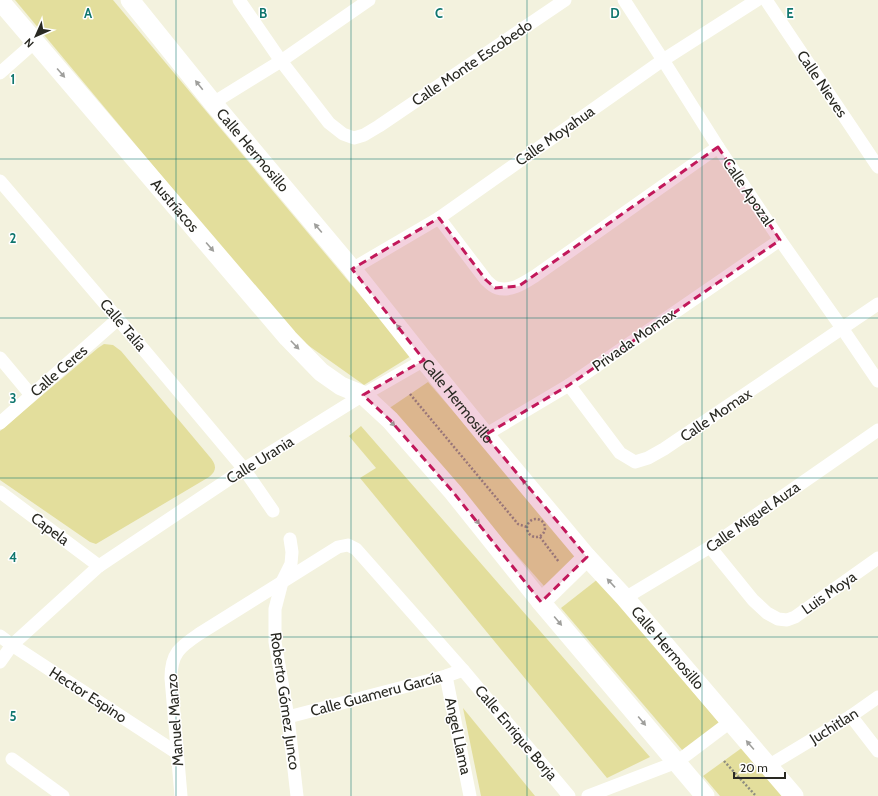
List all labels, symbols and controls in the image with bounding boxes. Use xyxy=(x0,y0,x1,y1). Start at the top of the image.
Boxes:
text: A xyxy=(84,5,93,21)
text: B xyxy=(259,5,267,21)
text: C xyxy=(435,5,443,21)
text: D xyxy=(610,5,620,21)
text: E xyxy=(786,5,794,21)
north arrow xyxy=(16,16,56,56)
street label: Calle Monte Escobedo xyxy=(409,16,535,110)
text: N xyxy=(21,35,37,51)
street label: Calle Nieves xyxy=(793,47,851,121)
one-way arrow xyxy=(57,68,66,79)
text: 1 xyxy=(11,71,15,87)
one-way arrow xyxy=(195,80,203,91)
street label: Calle Moyahua xyxy=(512,102,599,170)
street label: Calle Hermosillo xyxy=(213,105,293,196)
street label: Calle Apozal xyxy=(719,155,778,230)
street label: Austríacos xyxy=(147,175,203,236)
one-way arrow xyxy=(313,223,322,234)
text: 2 xyxy=(10,230,17,246)
one-way arrow xyxy=(205,241,214,252)
street label: Calle Talía xyxy=(96,295,151,355)
street label: Privada Momax xyxy=(589,305,679,375)
one-way arrow xyxy=(395,324,404,335)
one-way arrow xyxy=(290,340,299,350)
street label: Calle Ceres xyxy=(27,341,91,401)
street label: Calle Hermosillo xyxy=(418,355,497,447)
street label: Calle Momax xyxy=(677,385,755,445)
text: 3 xyxy=(9,390,17,406)
one-way arrow xyxy=(387,417,396,427)
street label: Calle Urania xyxy=(223,432,298,488)
street label: Calle Miguel Auza xyxy=(702,477,804,556)
one-way arrow xyxy=(522,479,531,489)
street label: Capela xyxy=(27,509,73,550)
one-way arrow xyxy=(472,515,480,526)
text: 4 xyxy=(9,549,17,565)
street label: Luis Moya xyxy=(798,567,861,618)
one-way arrow xyxy=(607,578,616,587)
street label: Calle Hermosillo xyxy=(627,603,708,693)
one-way arrow xyxy=(553,616,562,627)
street label: Roberto Gómez Junco xyxy=(266,631,304,771)
street label: Hector Espino xyxy=(46,663,130,727)
street label: Calle Guameru García xyxy=(308,668,444,720)
street label: Manuel Manzo xyxy=(163,673,187,767)
street label: Calle Enrique Borja xyxy=(471,682,562,785)
street label: Angel Llama xyxy=(441,696,475,777)
street label: Juchitlan xyxy=(806,704,862,748)
text: 5 xyxy=(10,708,17,724)
one-way arrow xyxy=(637,715,646,726)
one-way arrow xyxy=(745,740,755,750)
scale bar xyxy=(734,754,785,780)
text: 20 m xyxy=(740,760,768,775)

